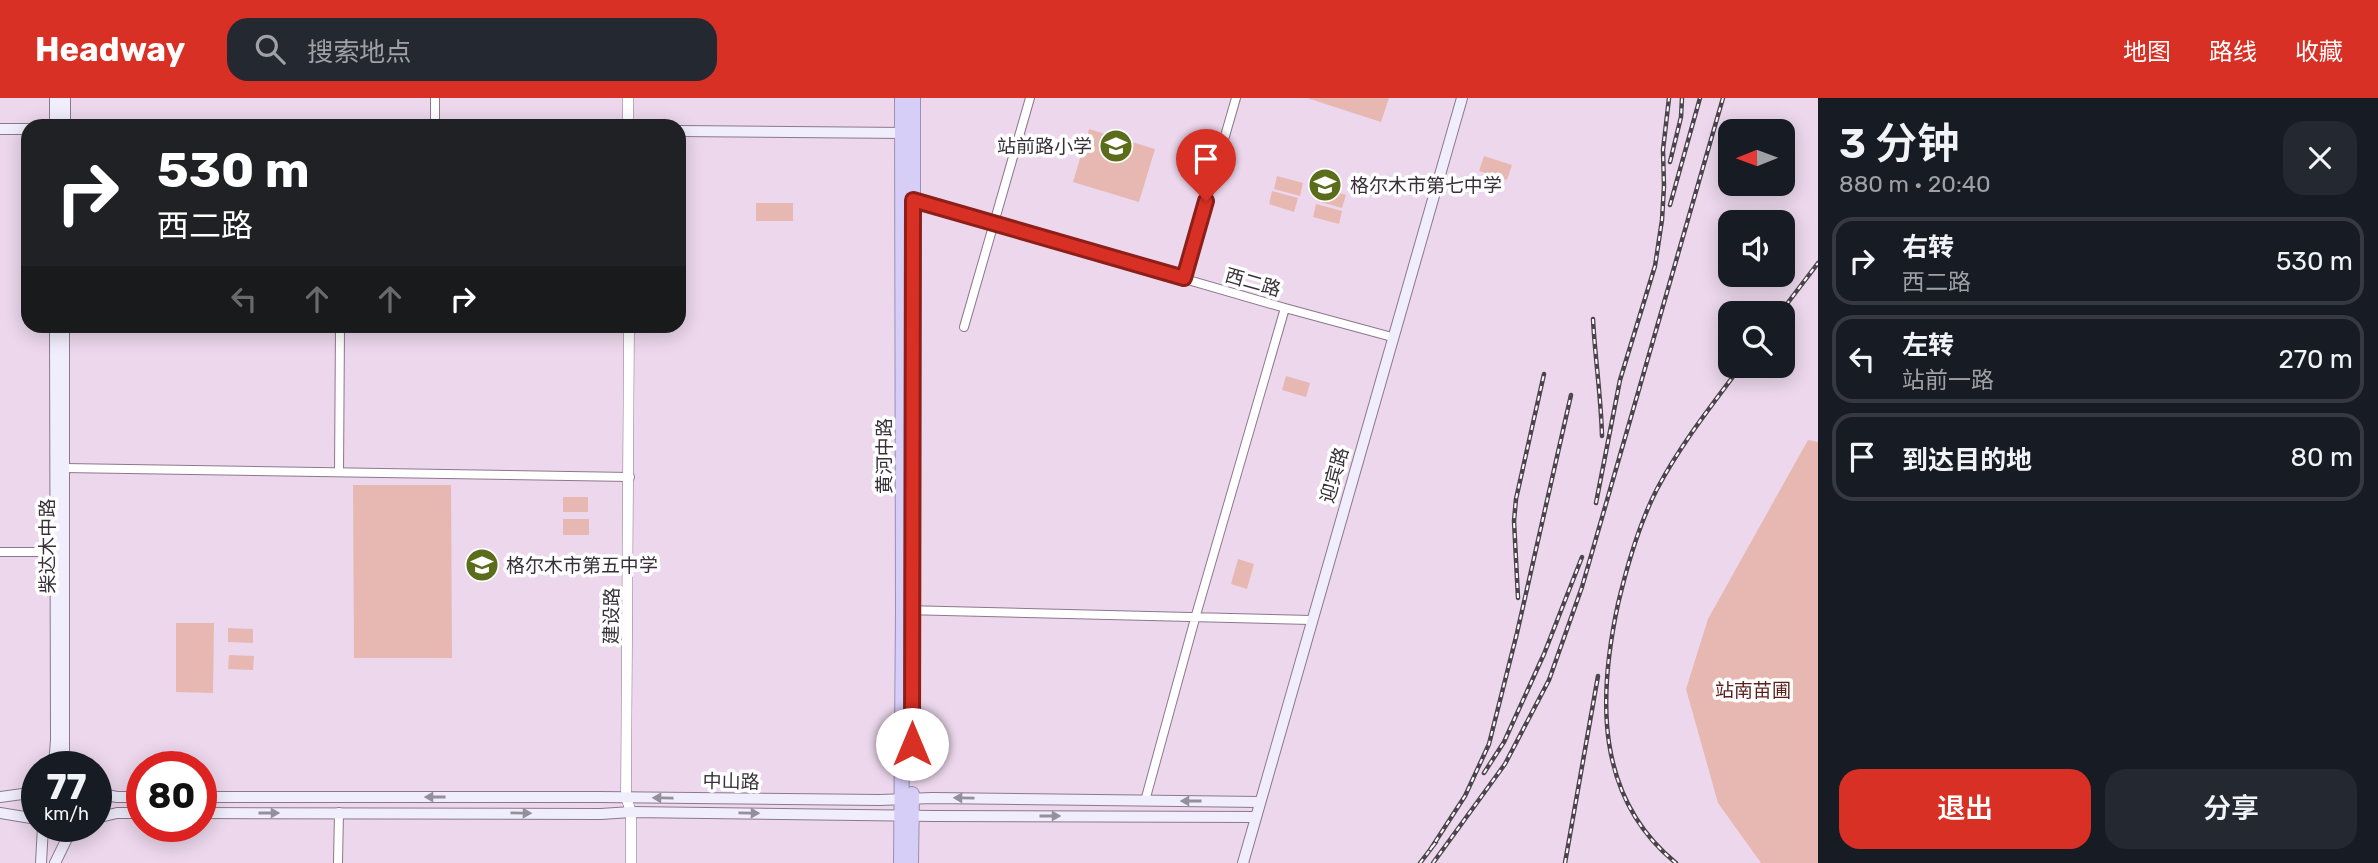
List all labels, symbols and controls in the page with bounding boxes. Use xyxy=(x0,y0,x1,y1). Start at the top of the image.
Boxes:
search box xyxy=(227,18,717,81)
text: Headway xyxy=(35,30,185,69)
icon: search xyxy=(251,30,289,68)
text: 搜索地点 xyxy=(307,37,411,68)
text: 地图 xyxy=(2123,38,2171,66)
text: 路线 xyxy=(2209,38,2257,66)
text: 收藏 xyxy=(2295,38,2343,66)
north arrow xyxy=(1718,119,1796,196)
map controls xyxy=(1718,119,1795,378)
text: 3 分钟 xyxy=(1839,119,1959,169)
button: close xyxy=(2283,121,2357,195)
school or university icon: 站前路小学 xyxy=(1097,127,1135,165)
pin xyxy=(1176,129,1236,201)
place label: 站前路小学 xyxy=(997,135,1092,158)
icon: arrive xyxy=(1187,140,1225,178)
text: 530 m xyxy=(157,141,310,199)
icon: right xyxy=(42,147,133,238)
school or university icon: 格尔木市第七中学 xyxy=(1306,166,1344,204)
text: 880 m · 20:40 xyxy=(1839,170,1991,198)
place label: 格尔木市第七中学 xyxy=(1350,174,1502,197)
text: 西二路 xyxy=(157,207,253,245)
button: sound xyxy=(1718,210,1795,287)
text: 右转 xyxy=(1902,232,1954,263)
icon: right xyxy=(1843,242,1881,280)
text: 530 m xyxy=(2276,246,2353,277)
street label: 西二路 xyxy=(1222,264,1283,301)
text: 西二路 xyxy=(1902,268,1971,296)
icon: left xyxy=(225,280,263,318)
icon: ahead xyxy=(298,280,336,318)
icon: ahead xyxy=(371,280,409,318)
icon: right xyxy=(444,280,482,318)
button: search xyxy=(1718,301,1795,378)
text: 左转 xyxy=(1902,330,1954,361)
icon: left xyxy=(1843,340,1881,378)
text: 270 m xyxy=(2278,344,2353,375)
text: 站前一路 xyxy=(1902,366,1994,394)
street label: 黄河中路 xyxy=(873,418,896,494)
icon: arrive xyxy=(1843,438,1881,476)
text: 80 m xyxy=(2290,442,2353,473)
street label: 迎宾路 xyxy=(1316,445,1353,506)
text: 到达目的地 xyxy=(1902,445,2032,476)
street label: 柴达木中路 xyxy=(36,498,59,594)
school or university icon: 格尔木市第五中学 xyxy=(463,546,501,584)
place label: 格尔木市第五中学 xyxy=(506,554,658,577)
street label: 建设路 xyxy=(600,587,623,645)
park label: 站南苗圃 xyxy=(1715,679,1791,702)
position arrow xyxy=(875,707,949,781)
speed limit sign: 80 xyxy=(126,751,217,842)
text: 77 xyxy=(46,766,87,808)
button: 退出 xyxy=(1839,769,2091,849)
button: 分享 xyxy=(2105,769,2357,849)
street label: 中山路 xyxy=(702,770,760,793)
one-way arrow xyxy=(424,791,446,803)
one-way arrow xyxy=(652,792,674,803)
one-way arrow xyxy=(953,792,975,804)
one-way arrow xyxy=(1180,795,1202,807)
text: km/h xyxy=(44,803,89,825)
one-way arrow xyxy=(259,807,281,819)
one-way arrow xyxy=(738,807,760,819)
one-way arrow xyxy=(511,808,533,819)
one-way arrow xyxy=(1039,810,1061,822)

